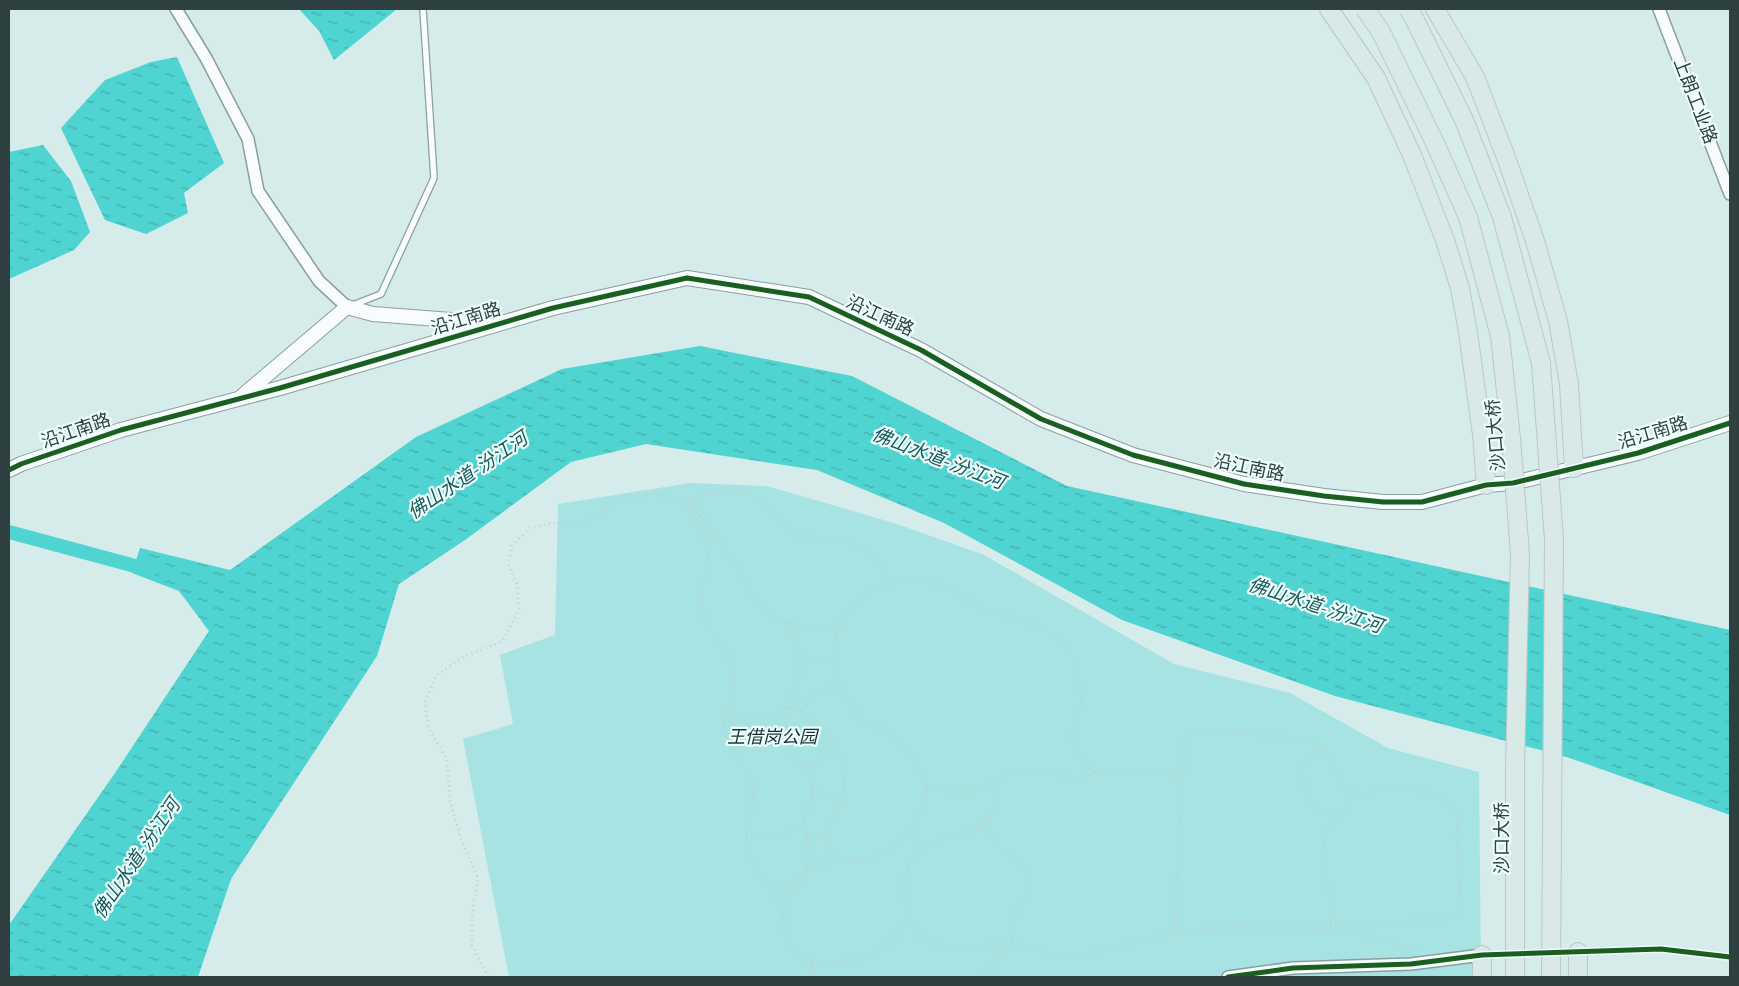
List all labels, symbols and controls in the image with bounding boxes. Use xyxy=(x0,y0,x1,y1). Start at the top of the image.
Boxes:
street label: 上朗工业路 xyxy=(1666,54,1724,148)
street label: 沿江南路 xyxy=(842,289,918,343)
street label: 沿江南路 xyxy=(428,296,504,342)
street label: 沙口大桥 xyxy=(1479,398,1513,472)
street label: 沿江南路 xyxy=(38,407,114,455)
street label: 沿江南路 xyxy=(1615,410,1691,456)
water label: 佛山水道-汾江河 xyxy=(868,420,1012,499)
water label: 佛山水道-汾江河 xyxy=(402,423,537,527)
street label: 沿江南路 xyxy=(1211,447,1287,489)
water label: 佛山水道-汾江河 xyxy=(1244,571,1390,643)
park label: 王借岗公园 xyxy=(727,724,820,751)
water label: 佛山水道-汾江河 xyxy=(86,790,190,925)
street label: 沙口大桥 xyxy=(1489,802,1516,874)

